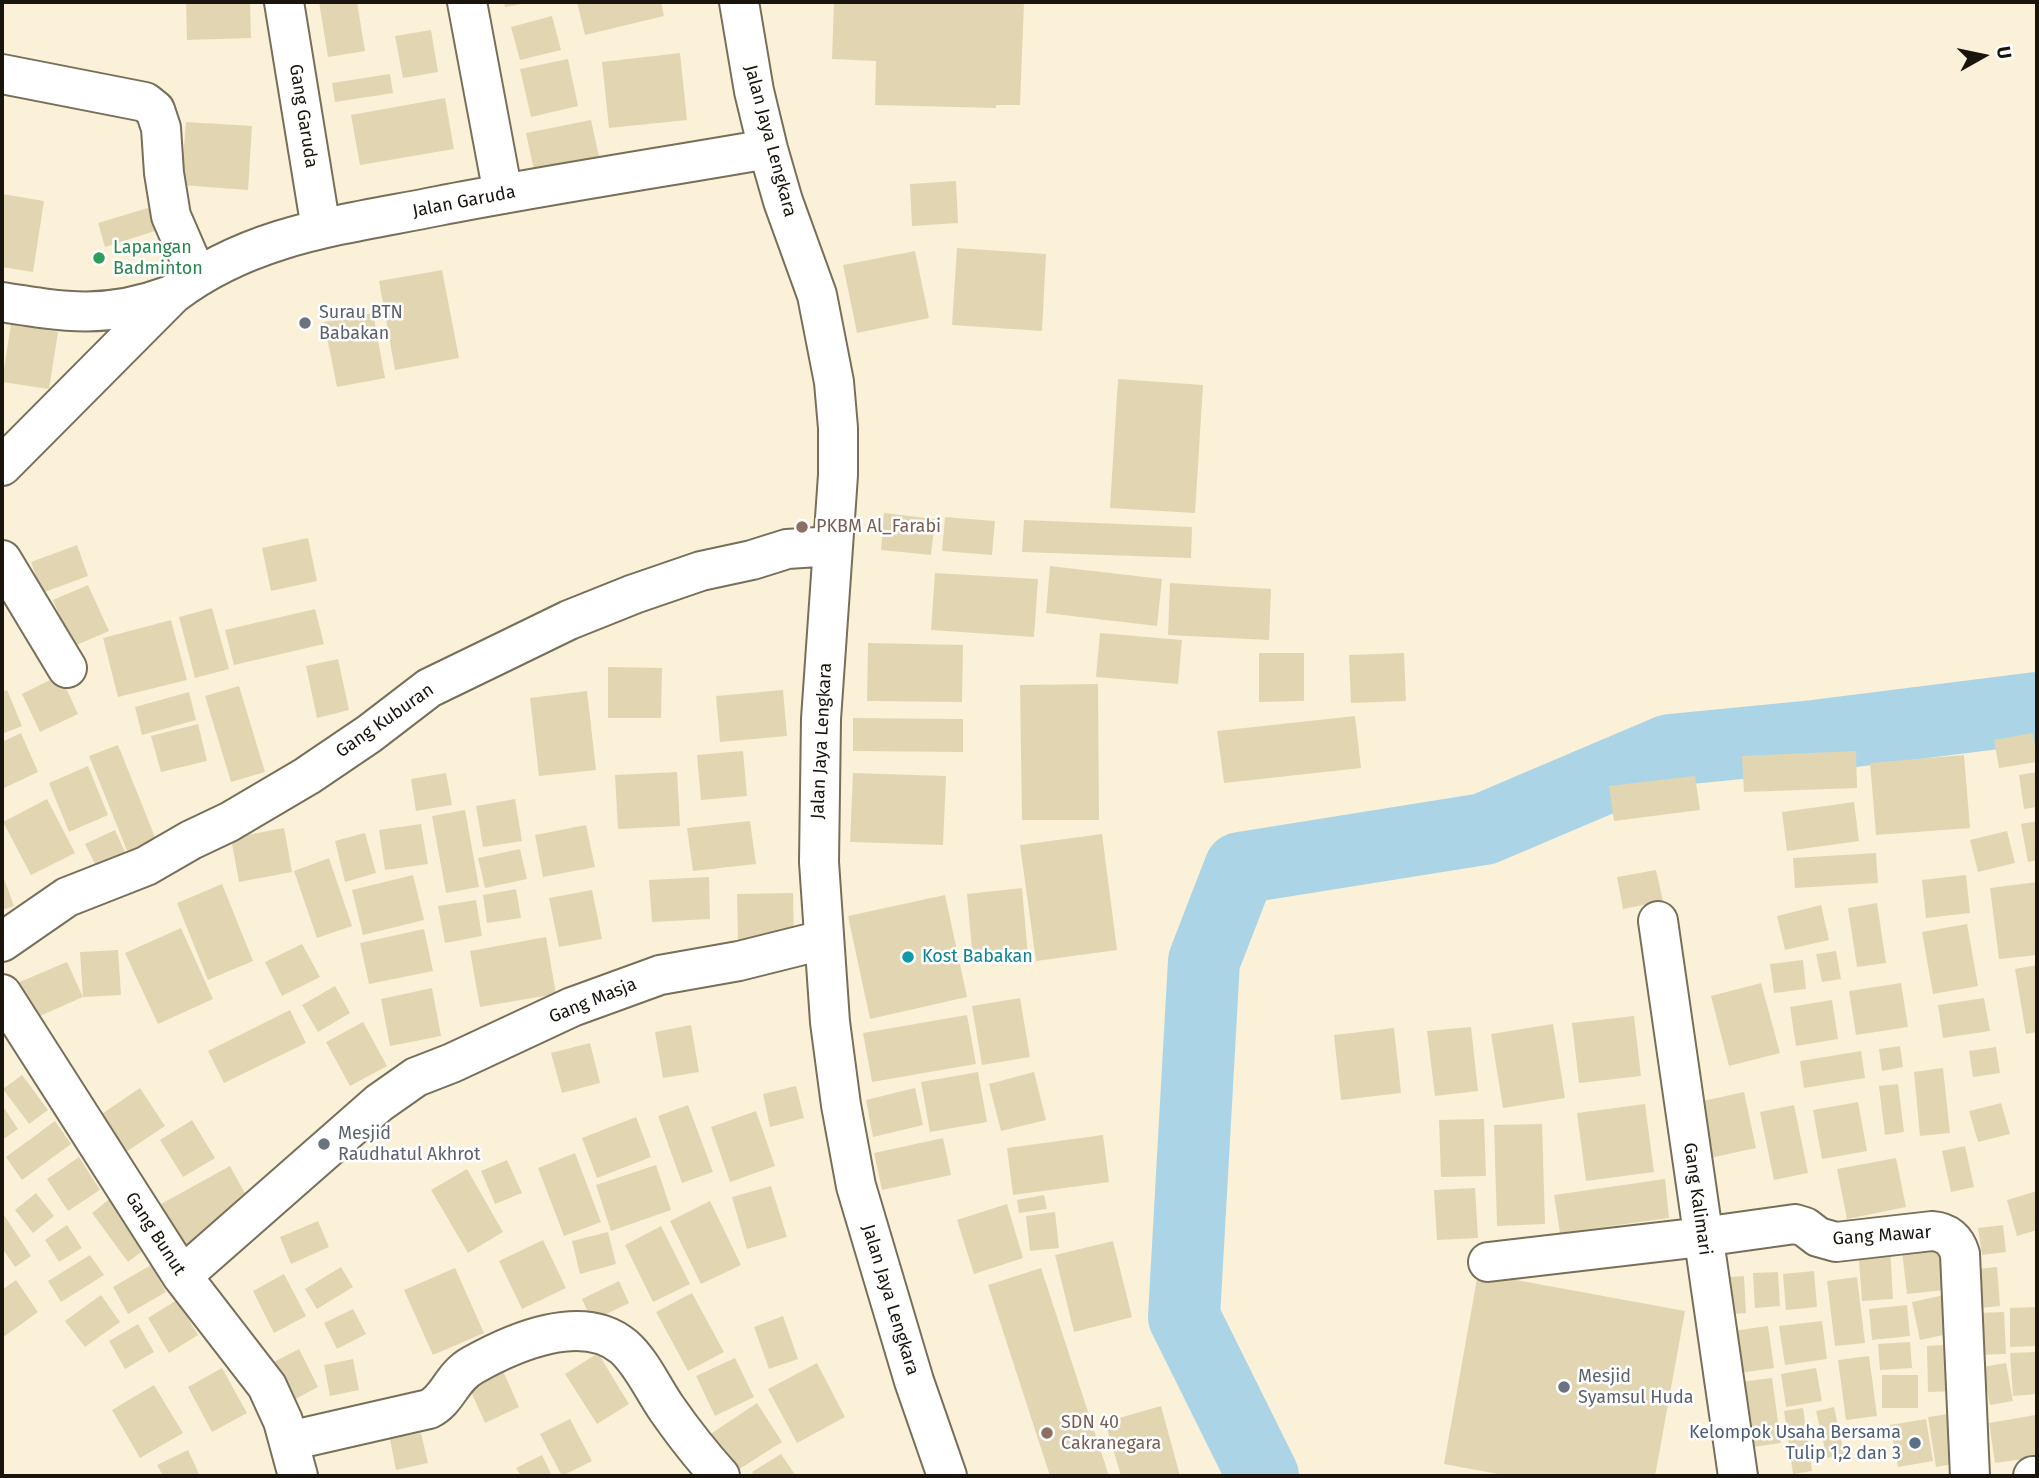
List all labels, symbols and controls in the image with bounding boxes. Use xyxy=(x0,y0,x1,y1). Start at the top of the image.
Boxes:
north arrow xyxy=(1948,21,2018,91)
text: U xyxy=(1992,45,2017,61)
street label: Gang Garuda xyxy=(284,62,322,170)
street label: Jalan Jaya Lengkara xyxy=(739,63,801,219)
street label: Jalan Garuda xyxy=(411,181,517,223)
place label: Lapangan Badminton xyxy=(113,237,203,280)
marker: Lapangan Badminton xyxy=(91,250,107,266)
place label: Surau BTN Babakan xyxy=(319,302,403,344)
marker: Surau BTN Babakan xyxy=(297,315,313,331)
place label: PKBM Al_Farabi xyxy=(816,516,941,538)
marker: PKBM Al_Farabi xyxy=(794,519,810,535)
street label: Jalan Jaya Lengkara xyxy=(807,662,837,820)
street label: Gang Kuburan xyxy=(332,679,438,763)
place label: Kost Babakan xyxy=(922,946,1033,968)
marker: Kost Babakan xyxy=(900,949,916,965)
street label: Gang Masja xyxy=(546,974,640,1028)
place label: Mesjid Raudhatul Akhrot xyxy=(338,1123,481,1166)
marker: Mesjid Raudhatul Akhrot xyxy=(316,1136,332,1152)
street label: Gang Kalimari xyxy=(1678,1141,1716,1257)
street label: Gang Bunut xyxy=(120,1188,190,1280)
street label: Jalan Jaya Lengkara xyxy=(857,1222,923,1378)
street label: Gang Mawar xyxy=(1832,1222,1932,1250)
place label: Mesjid Syamsul Huda xyxy=(1578,1366,1694,1408)
marker: Mesjid Syamsul Huda xyxy=(1556,1379,1572,1395)
place label: SDN 40 Cakranegara xyxy=(1061,1412,1161,1454)
place label: Kelompok Usaha Bersama Tulip 1,2 dan 3 xyxy=(1689,1422,1901,1464)
marker: SDN 40 Cakranegara xyxy=(1039,1425,1055,1441)
marker: Kelompok Usaha Bersama Tulip 1,2 dan 3 xyxy=(1907,1435,1923,1451)

